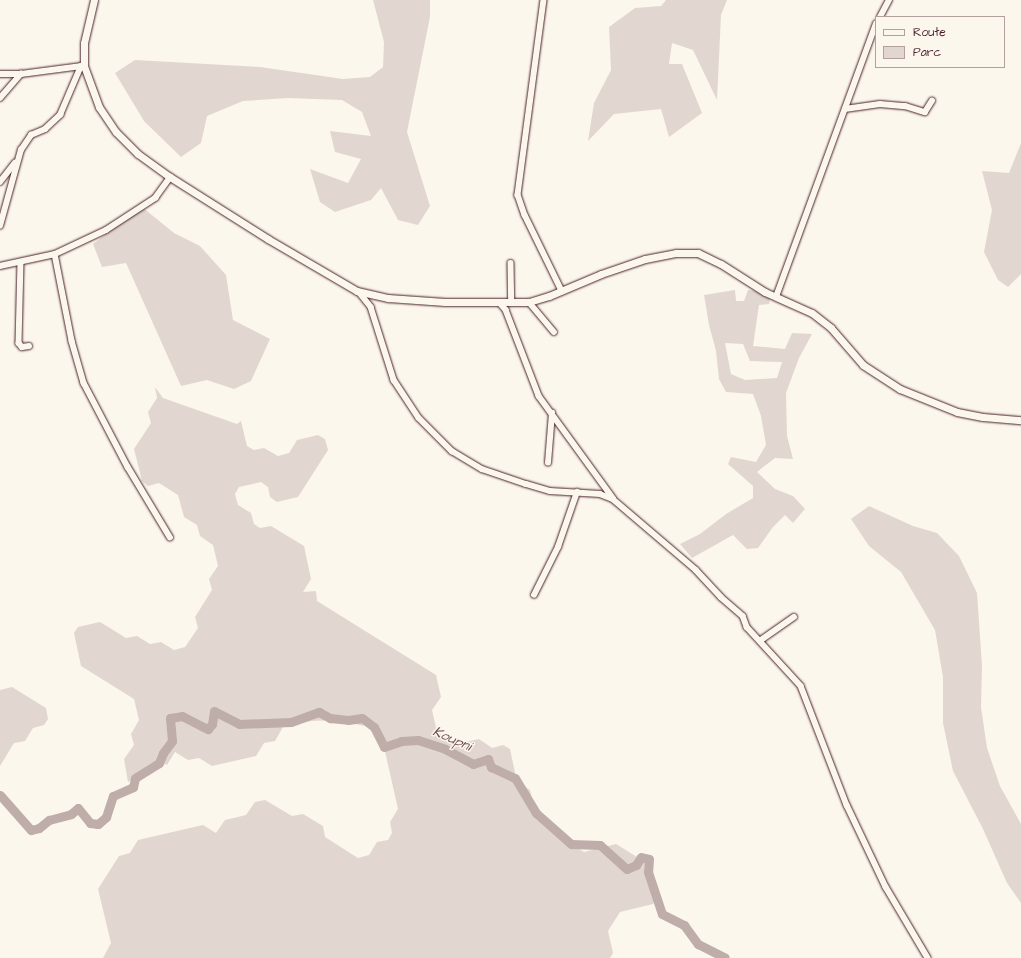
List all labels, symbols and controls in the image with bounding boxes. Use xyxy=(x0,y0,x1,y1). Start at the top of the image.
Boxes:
legend xyxy=(875,16,1005,68)
text: Route xyxy=(913,24,946,41)
text: Parc xyxy=(913,44,941,61)
water label: Koupni xyxy=(430,723,474,755)

